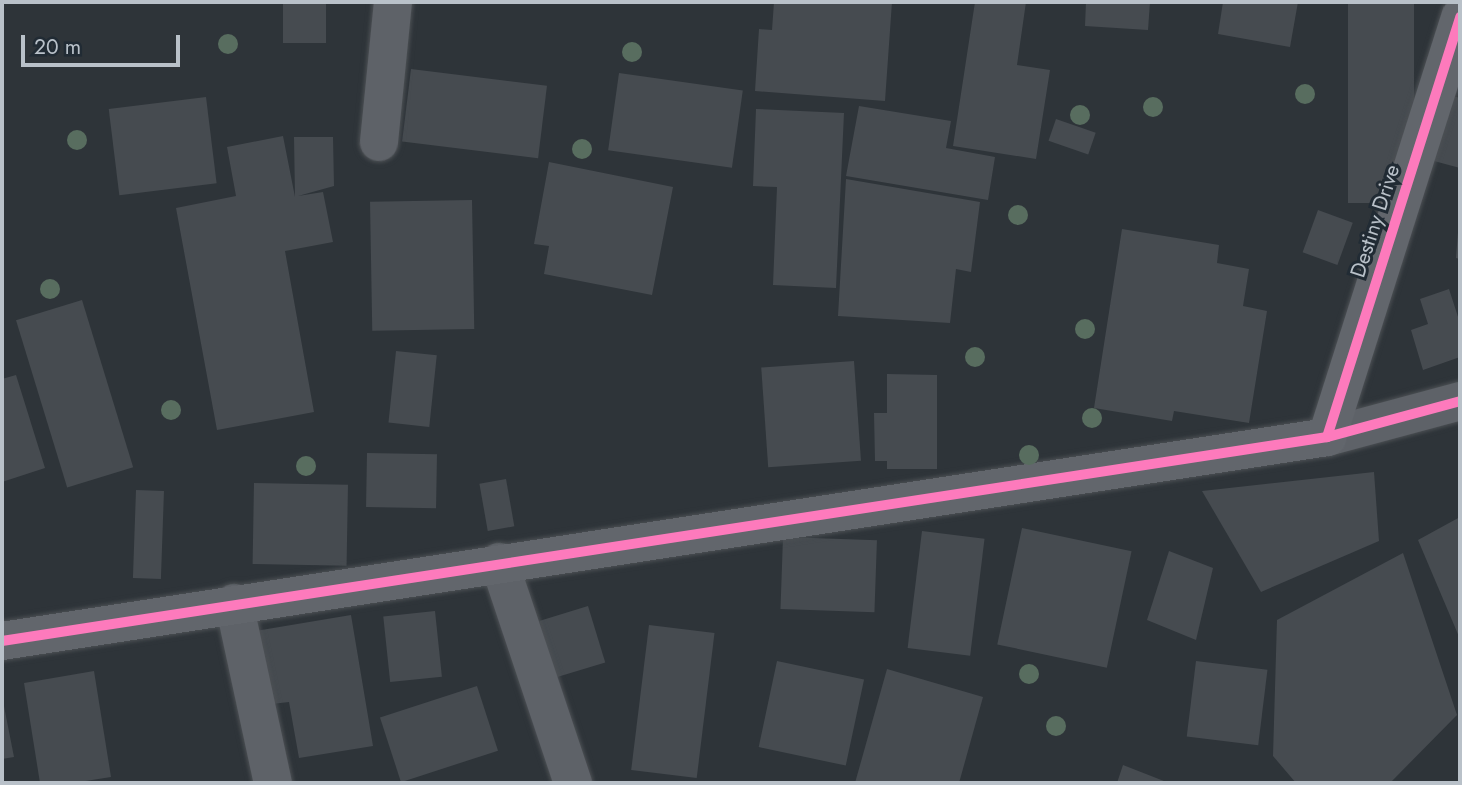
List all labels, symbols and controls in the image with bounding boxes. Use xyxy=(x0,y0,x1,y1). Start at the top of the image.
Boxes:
scale bar xyxy=(24,21,184,65)
text: 20 m xyxy=(34,32,81,62)
street label: Destiny Drive xyxy=(1345,161,1405,281)

